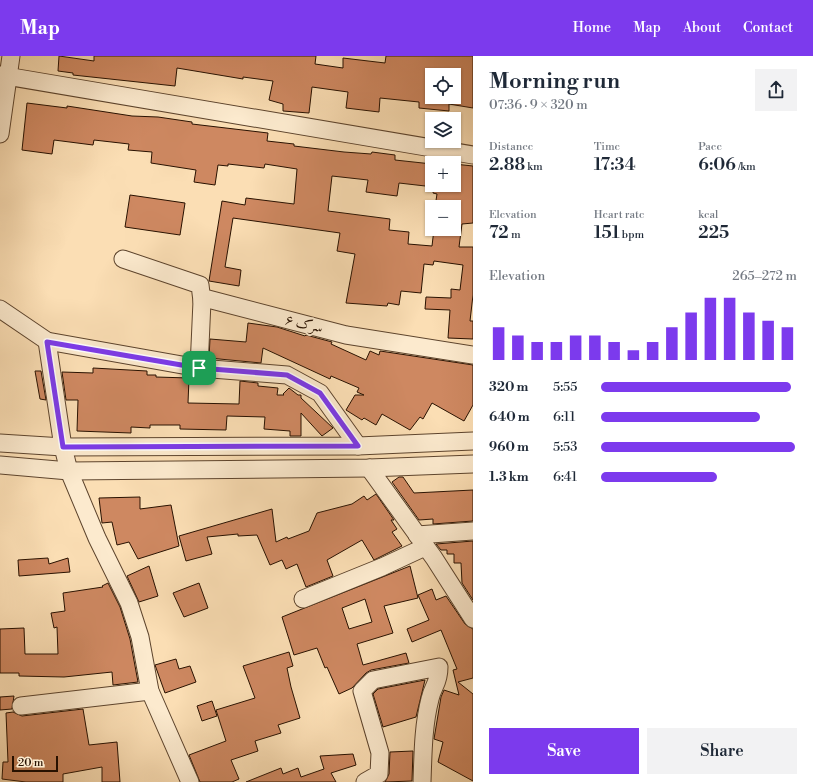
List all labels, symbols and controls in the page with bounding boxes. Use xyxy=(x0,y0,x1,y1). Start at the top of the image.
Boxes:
text: Map xyxy=(20,16,60,40)
text: Home xyxy=(573,19,611,37)
text: Map xyxy=(633,19,661,37)
text: About xyxy=(683,19,721,37)
text: Contact xyxy=(743,19,793,37)
map controls xyxy=(425,68,461,236)
button: locate xyxy=(425,68,461,104)
text: Morning run xyxy=(489,68,620,95)
button: share xyxy=(755,69,797,111)
text: 07:36 · 9 × 320 m xyxy=(489,97,588,113)
button: layers xyxy=(425,112,461,148)
text: Distance xyxy=(489,140,533,154)
text: Time xyxy=(594,140,620,154)
text: Pace xyxy=(698,140,722,154)
text: 2.88 xyxy=(489,154,525,176)
text: 17:34 xyxy=(594,154,636,176)
text: 6:06 xyxy=(698,154,736,176)
button: + xyxy=(425,156,461,192)
text: km xyxy=(525,160,543,174)
text: /km xyxy=(736,160,756,174)
button: − xyxy=(425,200,461,236)
text: Elevation xyxy=(489,208,537,222)
text: Heart rate xyxy=(594,208,644,222)
text: kcal xyxy=(698,208,718,222)
text: 72 xyxy=(489,222,509,244)
text: 151 xyxy=(594,222,620,244)
text: 225 xyxy=(698,222,729,244)
text: m xyxy=(509,228,521,242)
text: bpm xyxy=(620,228,644,242)
text: Elevation xyxy=(489,268,545,284)
text: 265–272 m xyxy=(732,268,797,284)
street label: سرک ۶ xyxy=(283,311,325,337)
pin xyxy=(182,351,216,385)
icon: arrive xyxy=(188,357,210,379)
text: 320 m xyxy=(489,379,528,395)
text: 5:55 xyxy=(553,379,577,395)
text: 640 m xyxy=(489,409,530,425)
text: 6:11 xyxy=(553,409,575,425)
text: 960 m xyxy=(489,439,529,455)
text: 5:53 xyxy=(553,439,577,455)
text: 1.3 km xyxy=(489,469,529,485)
text: 6:41 xyxy=(553,469,577,485)
button: Save xyxy=(489,728,639,774)
button: Share xyxy=(647,728,797,774)
scale bar xyxy=(12,754,58,773)
text: 20 m xyxy=(18,756,43,770)

